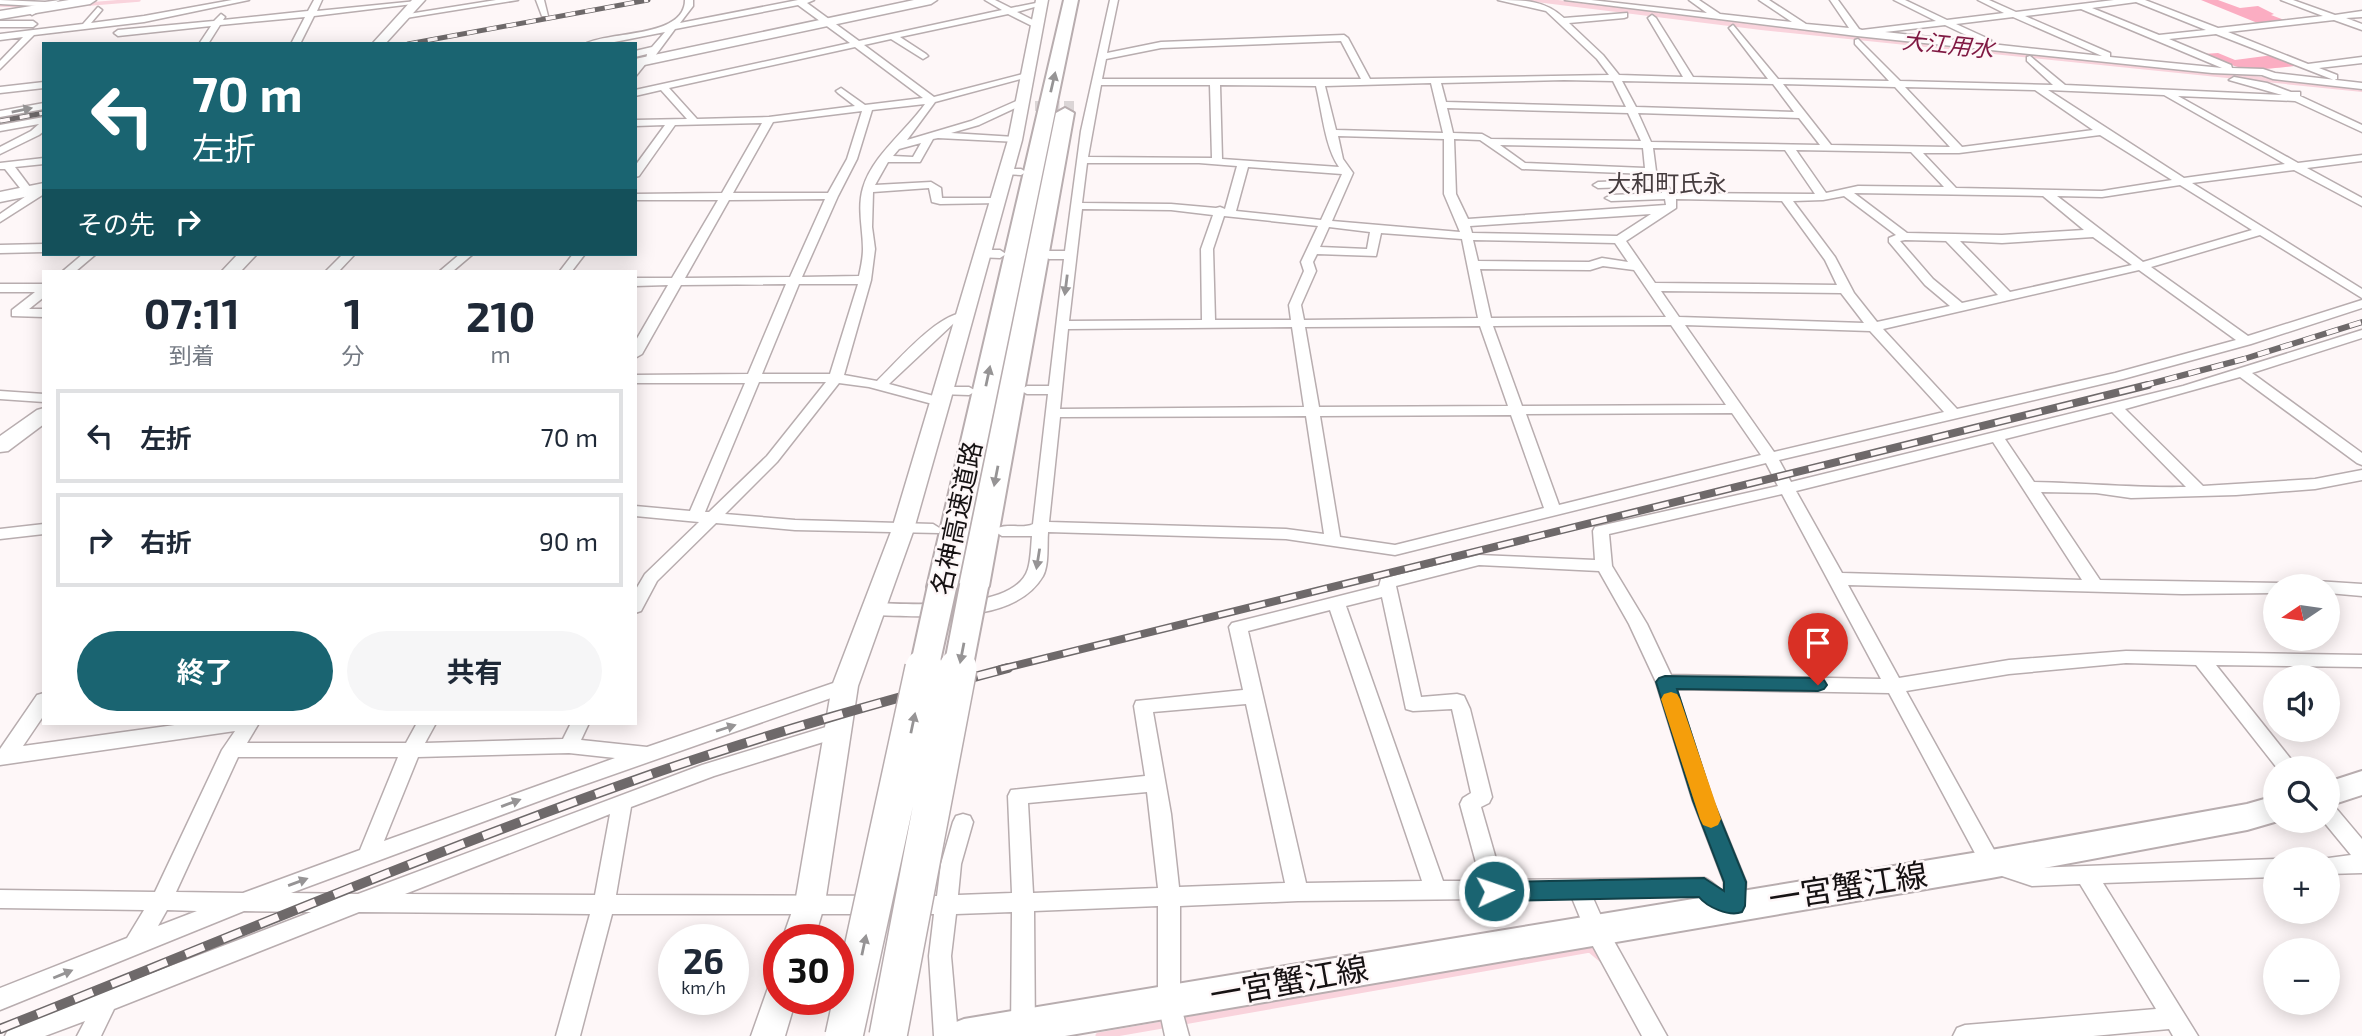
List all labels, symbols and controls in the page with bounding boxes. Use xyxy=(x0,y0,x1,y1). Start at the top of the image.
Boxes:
water label: 大江用水 xyxy=(1901,25,1998,63)
text: 70 m xyxy=(192,63,303,122)
icon: left xyxy=(77,70,168,161)
one-way arrow xyxy=(1047,71,1058,93)
one-way arrow xyxy=(11,104,33,115)
text: 左折 xyxy=(192,128,256,166)
district label: 大和町氏永 xyxy=(1607,168,1727,197)
icon: right xyxy=(169,203,207,241)
text: その先 xyxy=(77,208,155,239)
one-way arrow xyxy=(1061,274,1072,296)
text: 07:11 xyxy=(144,287,240,337)
text: 1 xyxy=(344,287,362,337)
text: 210 xyxy=(466,290,535,340)
text: m xyxy=(491,340,511,368)
text: 到着 xyxy=(169,341,215,369)
text: 分 xyxy=(341,341,364,369)
one-way arrow xyxy=(983,365,994,387)
icon: left xyxy=(81,417,119,455)
text: 70 m xyxy=(540,421,598,452)
text: 左折 xyxy=(140,422,192,453)
street label: 名神高速道路 xyxy=(924,438,987,597)
one-way arrow xyxy=(990,465,1001,487)
icon: right xyxy=(81,521,119,559)
text: 90 m xyxy=(539,525,598,556)
text: 右折 xyxy=(140,526,192,557)
one-way arrow xyxy=(1032,548,1043,570)
north arrow xyxy=(2263,574,2340,651)
map controls xyxy=(2263,574,2340,1015)
pin xyxy=(1788,613,1848,685)
icon: arrive xyxy=(1799,624,1837,662)
button: 終了 xyxy=(77,631,333,711)
button: 共有 xyxy=(347,631,602,711)
one-way arrow xyxy=(956,642,967,664)
button: sound xyxy=(2263,665,2340,742)
one-way arrow xyxy=(907,712,918,734)
one-way arrow xyxy=(716,722,737,732)
button: search xyxy=(2263,756,2340,833)
one-way arrow xyxy=(501,797,522,808)
button: + xyxy=(2263,847,2340,924)
position arrow xyxy=(1457,854,1531,928)
street label: 一宮蟹江線 xyxy=(1766,854,1930,916)
one-way arrow xyxy=(287,876,308,887)
speed limit sign: 30 xyxy=(763,924,854,1015)
one-way arrow xyxy=(859,934,870,956)
button: − xyxy=(2263,938,2340,1015)
text: 26 xyxy=(683,939,724,981)
street label: 一宮蟹江線 xyxy=(1207,947,1371,1013)
one-way arrow xyxy=(53,968,74,979)
text: km/h xyxy=(681,976,726,998)

